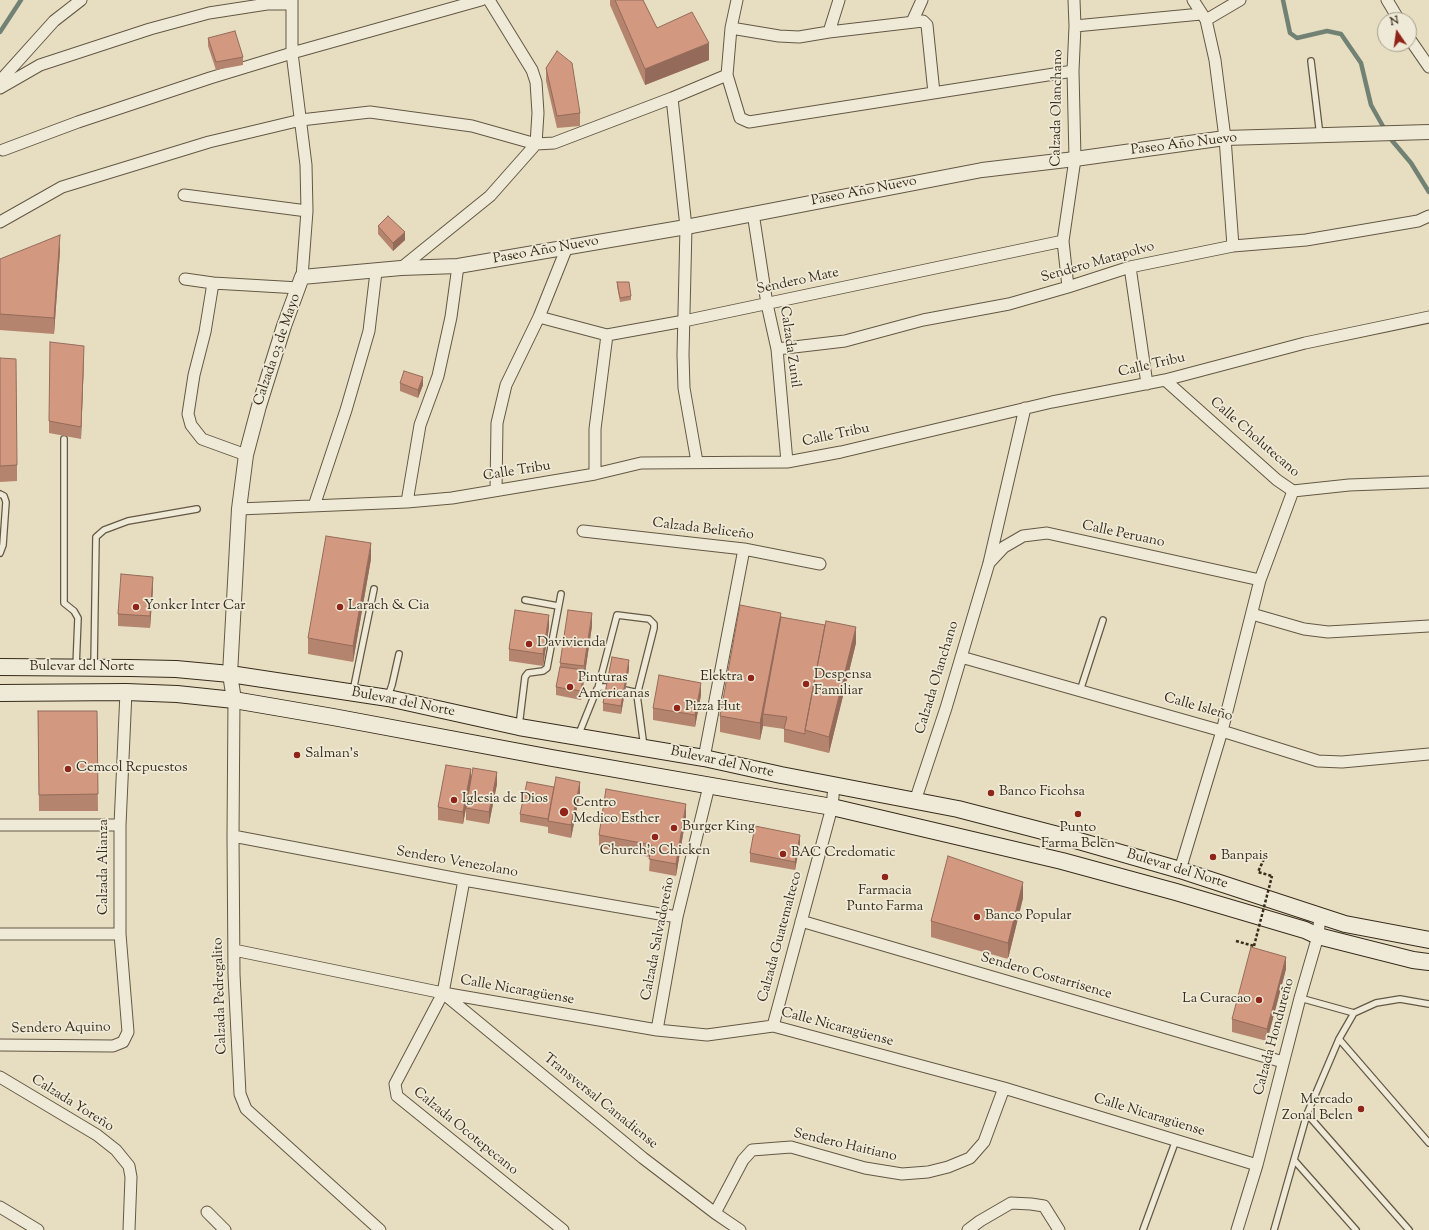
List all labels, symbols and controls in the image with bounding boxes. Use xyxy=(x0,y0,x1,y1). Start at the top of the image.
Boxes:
north arrow xyxy=(1377,12,1417,52)
text: N xyxy=(1388,12,1401,30)
street label: Calzada Olanchano xyxy=(1049,49,1067,167)
street label: Paseo Año Nuevo xyxy=(1130,130,1238,160)
street label: Paseo Año Nuevo xyxy=(810,174,918,210)
street label: Paseo Año Nuevo xyxy=(492,233,600,269)
street label: Sendero Matapolvo xyxy=(1039,239,1157,287)
street label: Sendero Mate xyxy=(755,265,841,299)
street label: Calzada 03 de Mayo xyxy=(251,292,305,408)
street label: Calzada Zunil xyxy=(775,305,803,389)
street label: Calle Tribu xyxy=(1117,350,1187,382)
street label: Calle Cholutecano xyxy=(1206,394,1302,482)
street label: Calle Tribu xyxy=(801,421,871,451)
street label: Calle Tribu xyxy=(482,458,552,486)
street label: Calzada Beliceño xyxy=(651,515,755,545)
street label: Calle Peruano xyxy=(1080,518,1166,552)
place label: Yonker Inter Car xyxy=(144,599,246,615)
place label: Larach & Cia xyxy=(348,599,429,615)
marker: Yonker Inter Car xyxy=(131,602,141,612)
marker: Larach & Cia xyxy=(335,602,345,612)
street label: Calzada Olanchano xyxy=(913,619,963,737)
place label: Davivienda xyxy=(537,636,606,652)
marker: Davivienda xyxy=(524,639,534,649)
street label: Bulevar del Norte xyxy=(29,660,135,676)
place label: Despensa Familiar xyxy=(814,668,872,700)
place label: Elektra xyxy=(700,670,743,686)
place label: Pinturas Americanas xyxy=(578,671,649,704)
marker: Elektra xyxy=(746,673,756,683)
marker: Despensa Familiar xyxy=(801,679,811,689)
marker: Pinturas Americanas xyxy=(565,682,575,692)
street label: Bulevar del Norte xyxy=(350,685,456,721)
street label: Calle Isleño xyxy=(1162,690,1234,726)
place label: Pizza Hut xyxy=(685,700,741,716)
marker: Pizza Hut xyxy=(672,703,682,713)
street label: Bulevar del Norte xyxy=(669,744,775,782)
place label: Salman's xyxy=(305,747,358,763)
marker: Salman's xyxy=(292,750,302,760)
place label: Cemcol Repuestos xyxy=(76,761,187,777)
marker: Cemcol Repuestos xyxy=(63,764,73,774)
place label: Banco Ficohsa xyxy=(999,785,1085,801)
marker: Banco Ficohsa xyxy=(986,788,996,798)
place label: Iglesia de Dios xyxy=(462,792,548,808)
marker: Iglesia de Dios xyxy=(449,795,459,805)
place label: Centro Medico Esther xyxy=(573,796,660,828)
marker: Centro Medico Esther xyxy=(558,806,570,818)
marker: Punto Farma Belen xyxy=(1073,809,1083,819)
street label: Calzada Alianza xyxy=(97,819,113,915)
place label: Burger King xyxy=(682,820,755,836)
place label: Punto Farma Belen xyxy=(1041,821,1115,854)
marker: Burger King xyxy=(669,823,679,833)
marker: Church's Chicken xyxy=(650,832,660,842)
street label: Sendero Venezolano xyxy=(395,844,519,882)
place label: Church's Chicken xyxy=(600,844,710,860)
place label: BAC Credomatic xyxy=(791,846,896,862)
street label: Bulevar del Norte xyxy=(1124,847,1230,893)
marker: BAC Credomatic xyxy=(778,849,788,859)
place label: Banpais xyxy=(1221,849,1268,865)
marker: Banpais xyxy=(1208,852,1218,862)
street label: Calzada Guatemalteco xyxy=(755,870,807,1004)
marker: Farmacia Punto Farma xyxy=(880,872,890,882)
street label: Calzada Salvadoreño xyxy=(639,876,679,1002)
place label: Farmacia Punto Farma xyxy=(847,884,923,916)
place label: Banco Popular xyxy=(985,909,1071,925)
marker: Banco Popular xyxy=(972,912,982,922)
street label: Calzada Pedregalito xyxy=(211,937,231,1055)
street label: Sendero Costarrisence xyxy=(978,950,1114,1004)
street label: Calle Nicaragüense xyxy=(459,973,575,1009)
street label: Calzada Hondureño xyxy=(1251,977,1299,1097)
place label: La Curacao xyxy=(1182,992,1251,1008)
marker: La Curacao xyxy=(1254,995,1264,1005)
street label: Calle Nicaragüense xyxy=(779,1005,895,1051)
street label: Sendero Aquino xyxy=(11,1020,111,1038)
street label: Transversal Canadiense xyxy=(539,1051,661,1153)
street label: Calzada Yoreño xyxy=(28,1072,116,1136)
street label: Calzada Ocotepecano xyxy=(409,1084,521,1180)
street label: Calle Nicaragüense xyxy=(1091,1091,1207,1141)
place label: Mercado Zonal Belen xyxy=(1282,1093,1353,1126)
marker: Mercado Zonal Belen xyxy=(1356,1104,1366,1114)
street label: Sendero Haitiano xyxy=(792,1126,898,1166)

